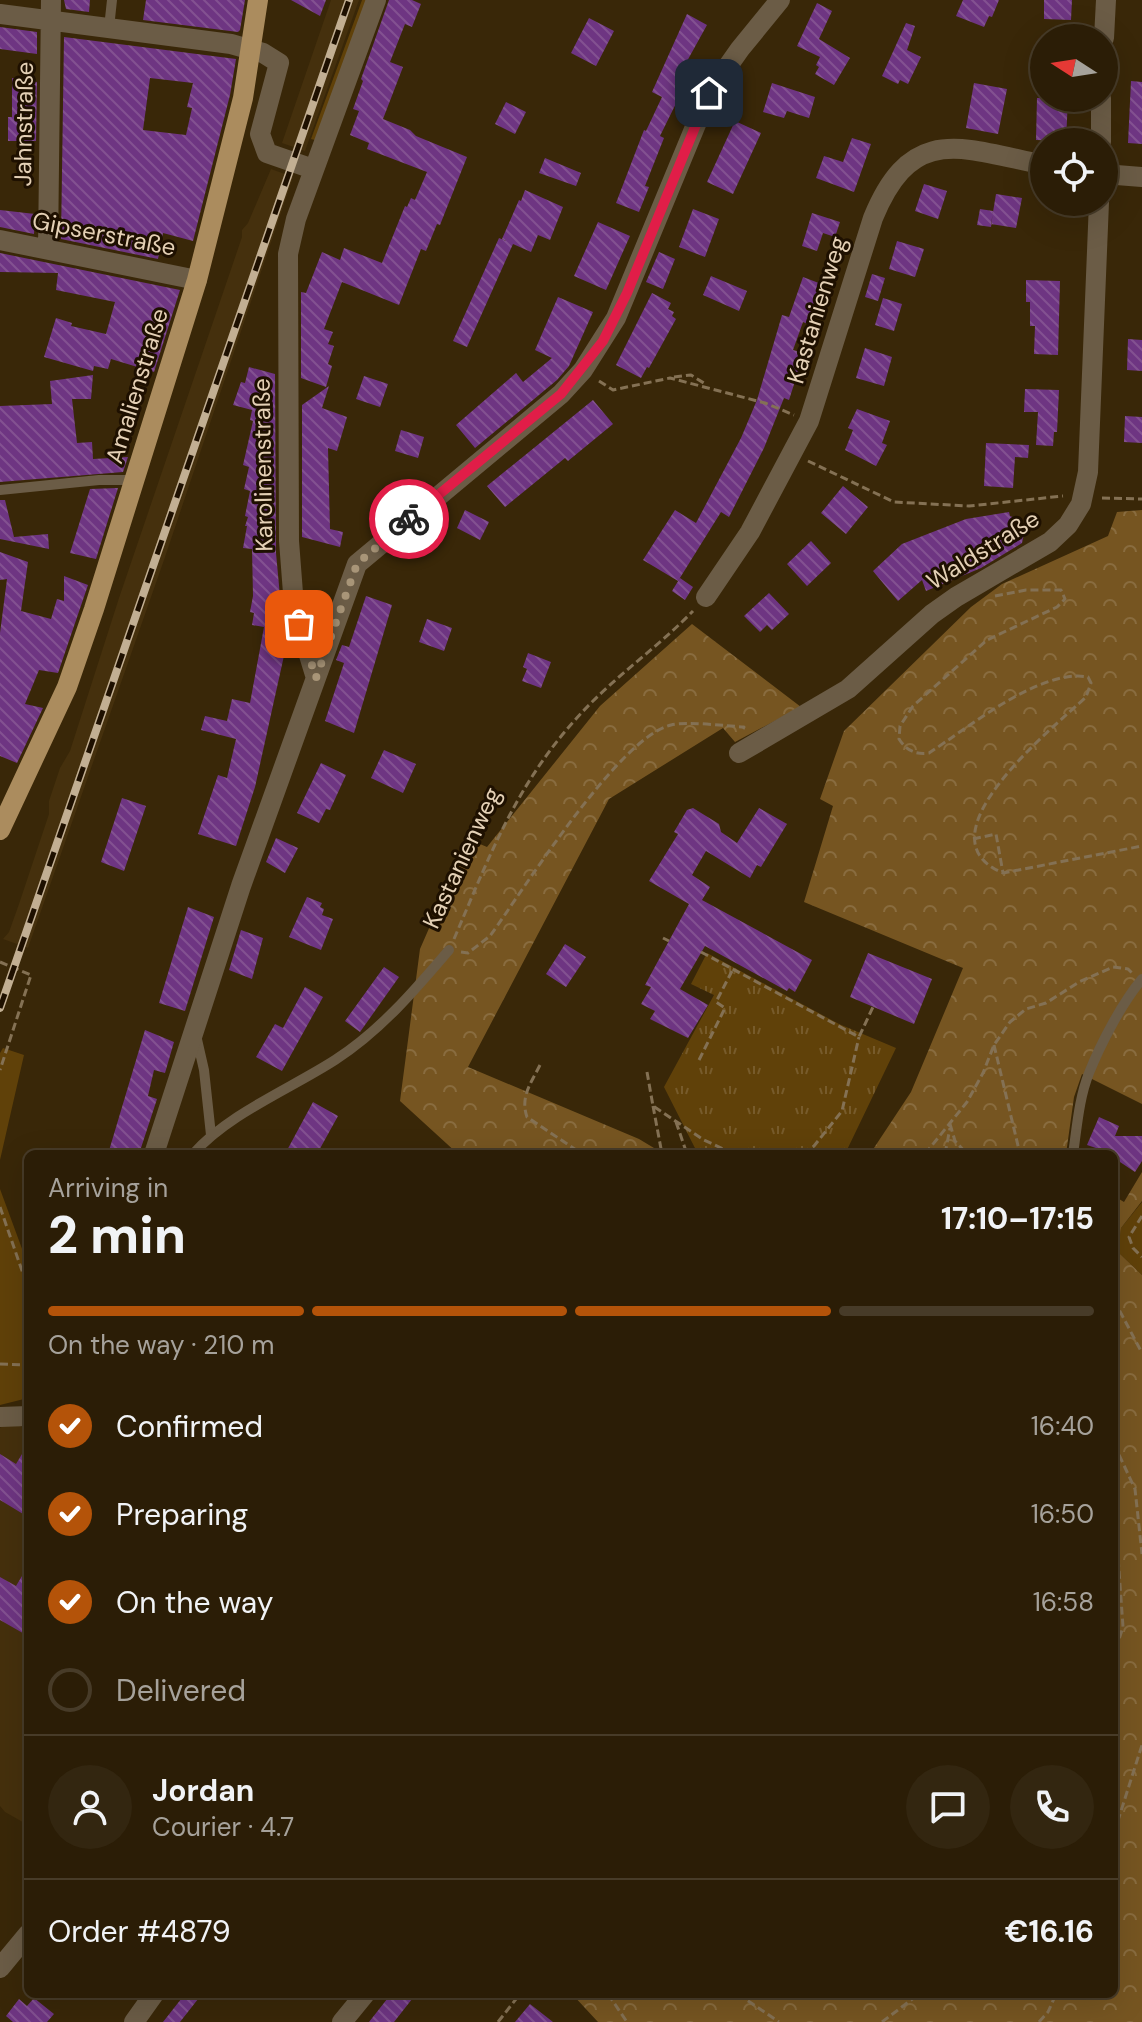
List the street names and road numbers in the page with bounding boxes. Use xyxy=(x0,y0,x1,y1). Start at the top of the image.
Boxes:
street label: Jahnstraße xyxy=(7,61,40,187)
street label: Gipserstraße xyxy=(30,204,178,263)
street label: Kastanienweg xyxy=(779,233,854,387)
street label: Amalienstraße xyxy=(98,304,175,467)
street label: Karolinenstraße xyxy=(245,378,280,552)
street label: Waldstraße xyxy=(920,503,1045,597)
street label: Kastanienweg xyxy=(415,782,508,933)

